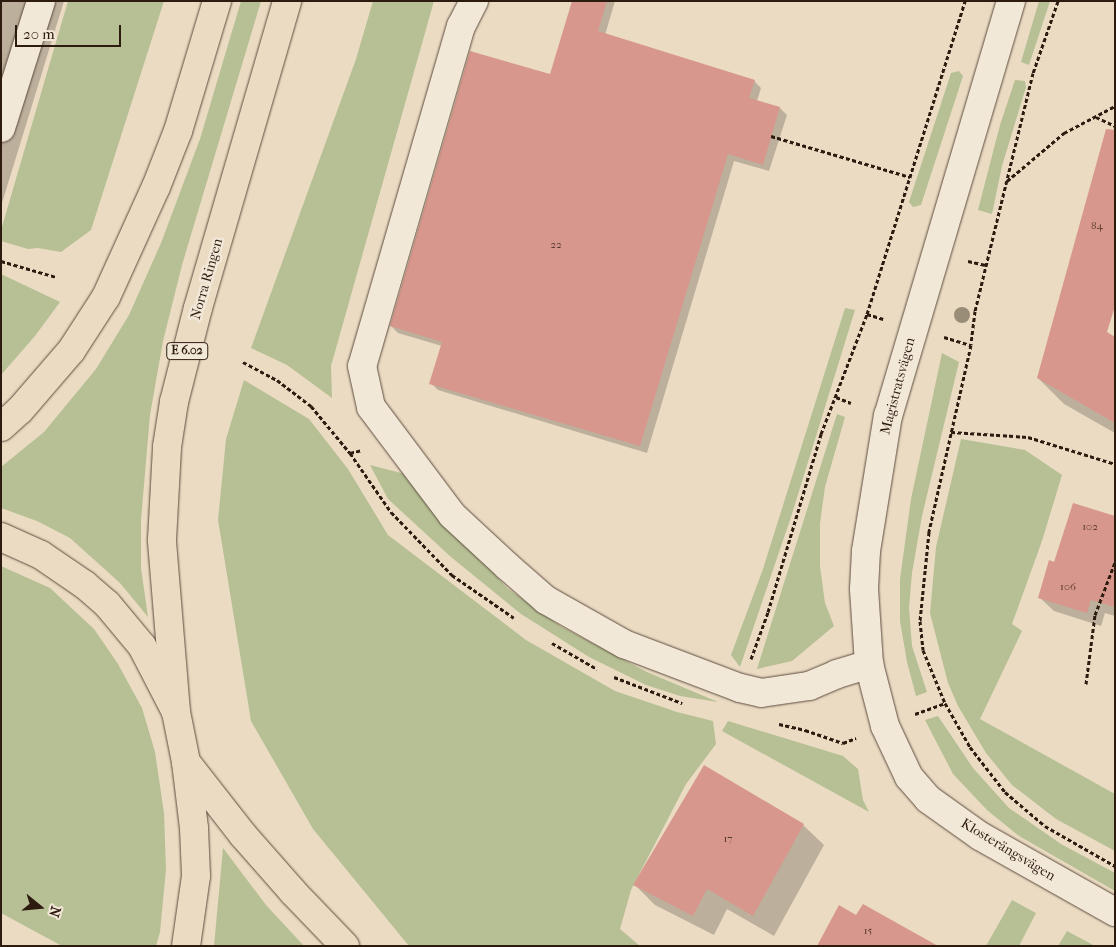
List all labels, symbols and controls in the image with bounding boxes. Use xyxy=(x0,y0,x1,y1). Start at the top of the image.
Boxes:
scale bar xyxy=(18,15,124,47)
text: 20 m xyxy=(23,25,55,43)
house number: 84 xyxy=(1091,219,1103,233)
street label: Norra Ringen xyxy=(187,236,227,322)
house number: 22 xyxy=(550,238,562,252)
street label: Magistratsvägen xyxy=(877,336,919,436)
road number: E 6.02 xyxy=(166,342,208,361)
house number: 102 xyxy=(1082,520,1098,534)
house number: 106 xyxy=(1060,580,1076,594)
street label: Klosterängsvägen xyxy=(958,815,1058,885)
house number: 17 xyxy=(723,832,733,846)
north arrow xyxy=(15,882,65,932)
text: N xyxy=(45,904,65,919)
house number: 15 xyxy=(864,924,872,938)

